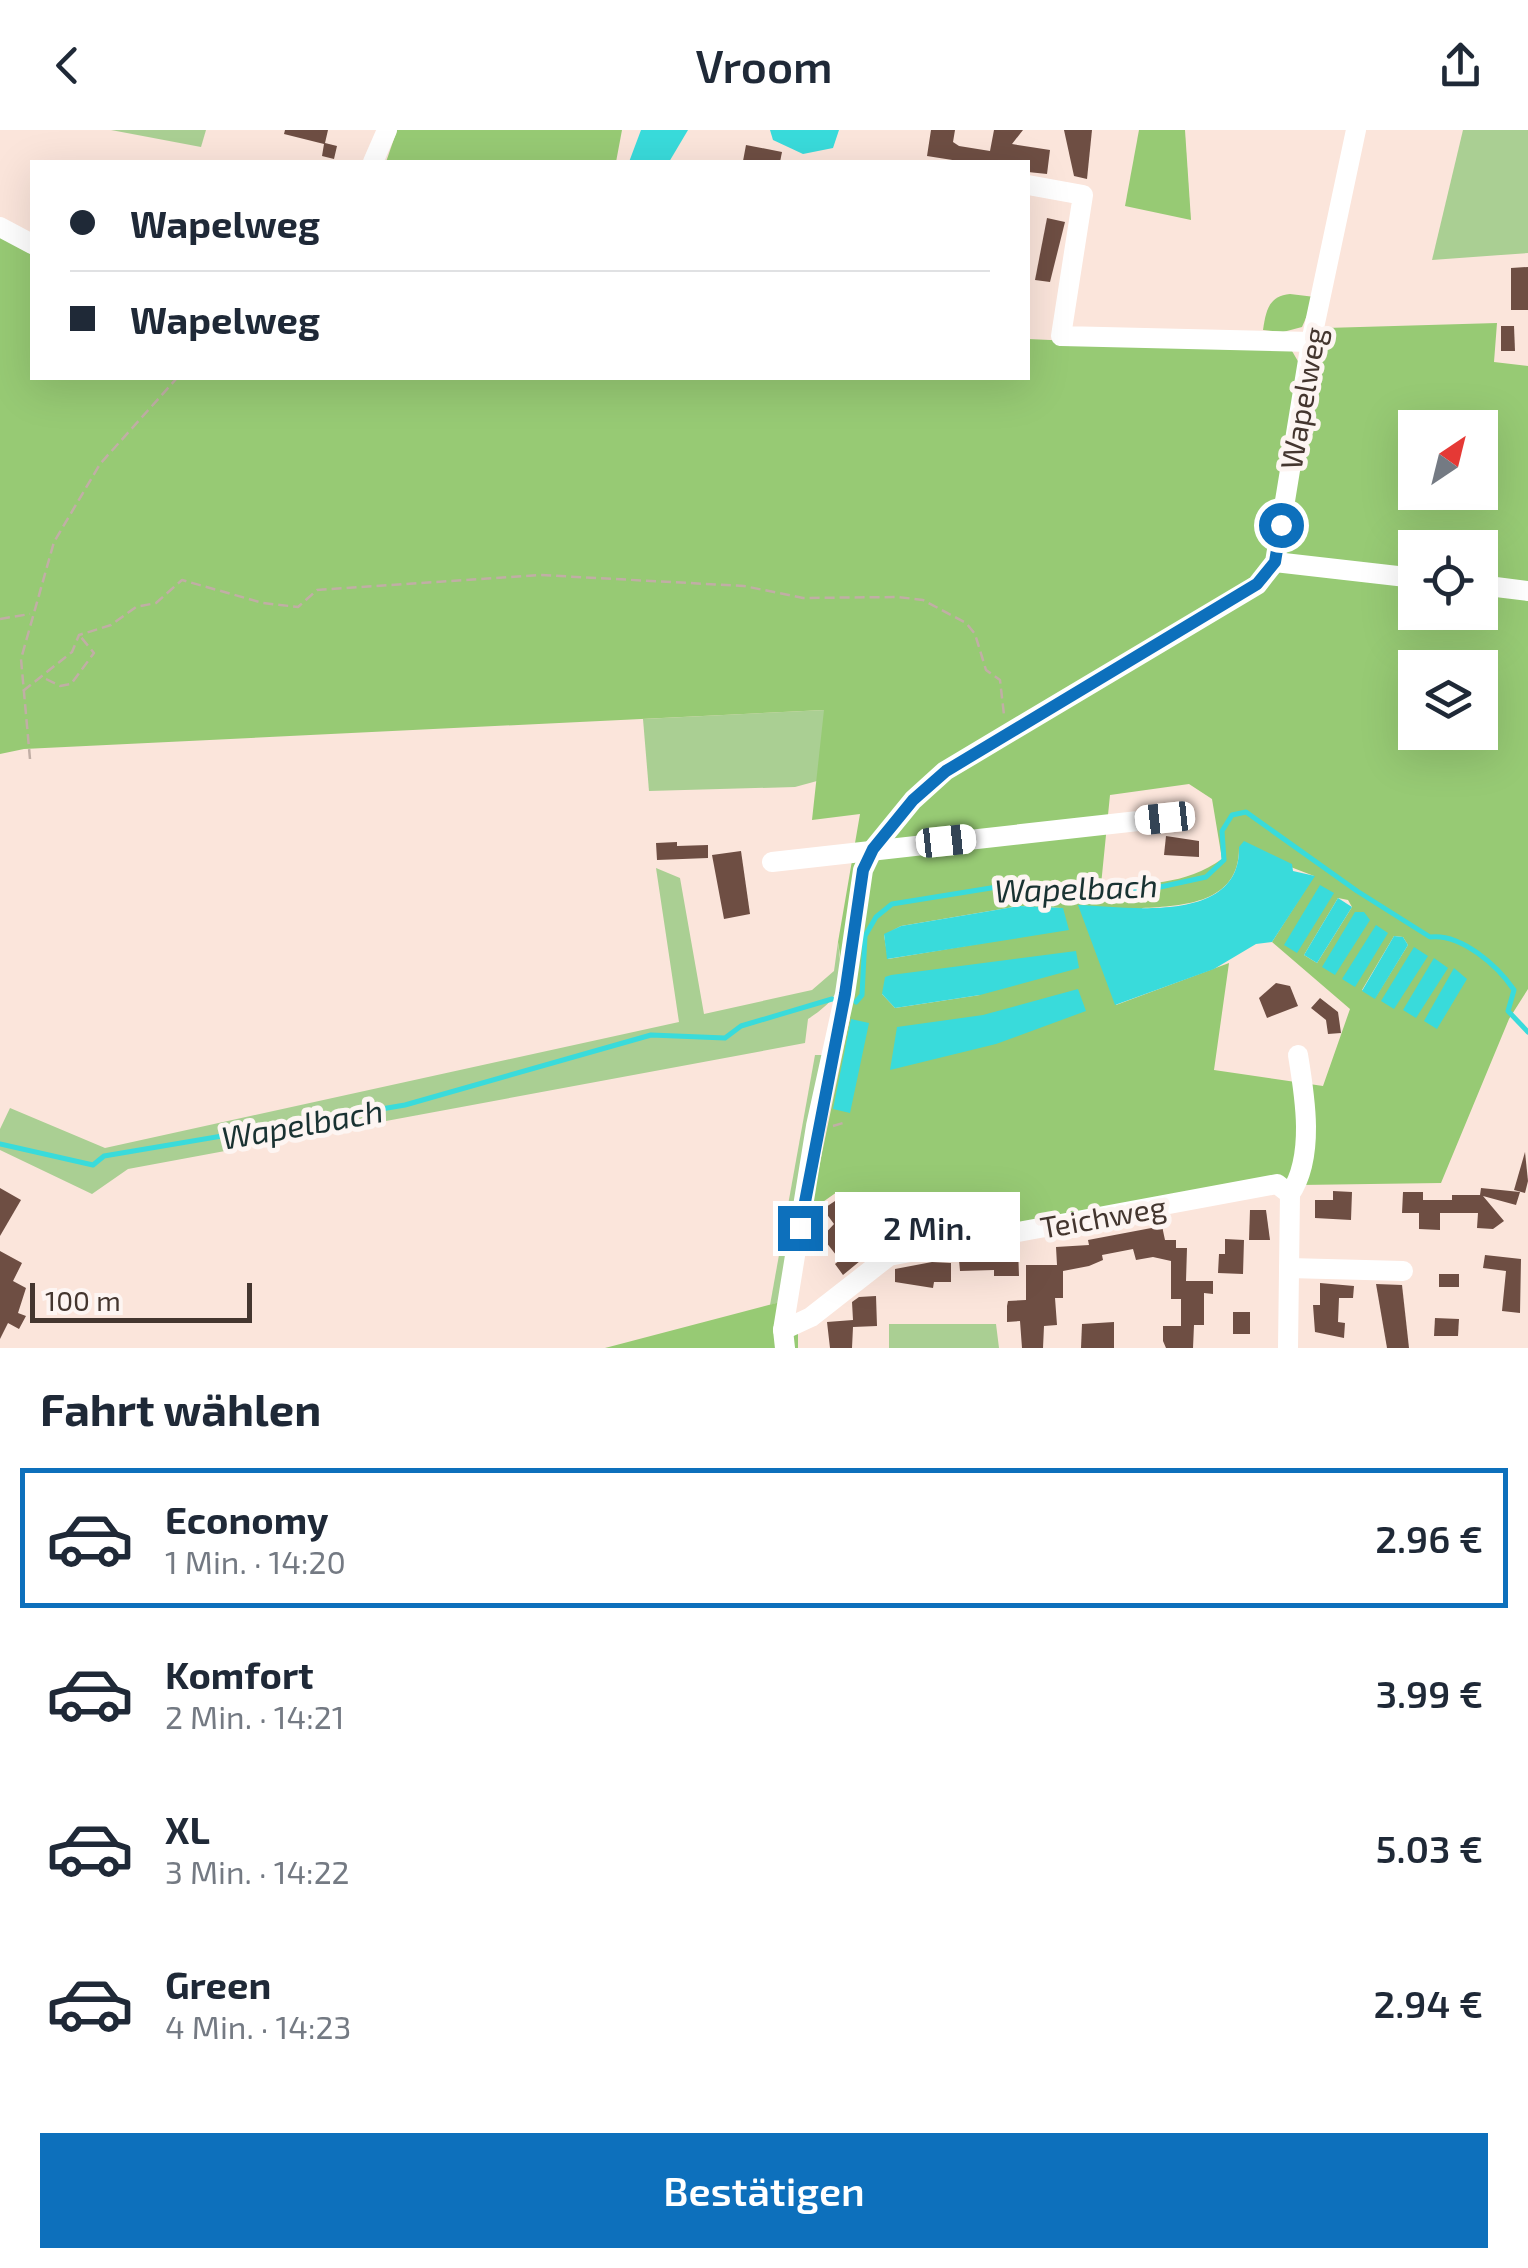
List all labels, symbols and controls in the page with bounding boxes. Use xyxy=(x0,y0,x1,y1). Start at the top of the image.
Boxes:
icon: back xyxy=(40,38,95,93)
text: Vroom xyxy=(695,38,833,92)
icon: share xyxy=(1433,38,1488,93)
text: Wapelweg xyxy=(130,200,320,246)
text: Wapelweg xyxy=(130,296,320,342)
street label: Wapelweg xyxy=(1272,324,1332,472)
north arrow xyxy=(1398,410,1498,510)
map controls xyxy=(1398,410,1498,750)
route start xyxy=(1259,503,1304,548)
button: locate xyxy=(1398,530,1498,630)
button: layers xyxy=(1398,650,1498,750)
car xyxy=(1134,800,1196,836)
car xyxy=(915,823,977,859)
water label: Wapelbach xyxy=(994,865,1158,910)
water label: Wapelbach xyxy=(218,1090,386,1157)
street label: Teichweg xyxy=(1037,1187,1169,1245)
callout: 2 Min. xyxy=(835,1193,1020,1263)
route end xyxy=(778,1206,823,1251)
text: 2 Min. xyxy=(883,1208,972,1246)
scale bar xyxy=(30,1278,252,1322)
text: 100 m xyxy=(45,1283,121,1317)
text: Fahrt wählen xyxy=(40,1381,321,1435)
icon: car xyxy=(45,1493,135,1583)
text: Economy xyxy=(165,1496,329,1542)
text: 2.96 € xyxy=(1375,1515,1483,1561)
text: 1 Min. · 14:20 xyxy=(165,1542,346,1580)
icon: car xyxy=(45,1648,135,1738)
text: Komfort xyxy=(165,1651,314,1697)
text: 3.99 € xyxy=(1376,1670,1483,1716)
text: 2 Min. · 14:21 xyxy=(165,1697,345,1735)
icon: car xyxy=(45,1803,135,1893)
text: XL xyxy=(165,1806,210,1852)
text: 5.03 € xyxy=(1376,1825,1483,1871)
text: 3 Min. · 14:22 xyxy=(165,1852,350,1890)
icon: car xyxy=(45,1958,135,2048)
text: Green xyxy=(165,1961,271,2007)
text: 2.94 € xyxy=(1374,1980,1483,2026)
text: 4 Min. · 14:23 xyxy=(165,2007,351,2045)
button: Bestätigen xyxy=(40,2133,1488,2248)

